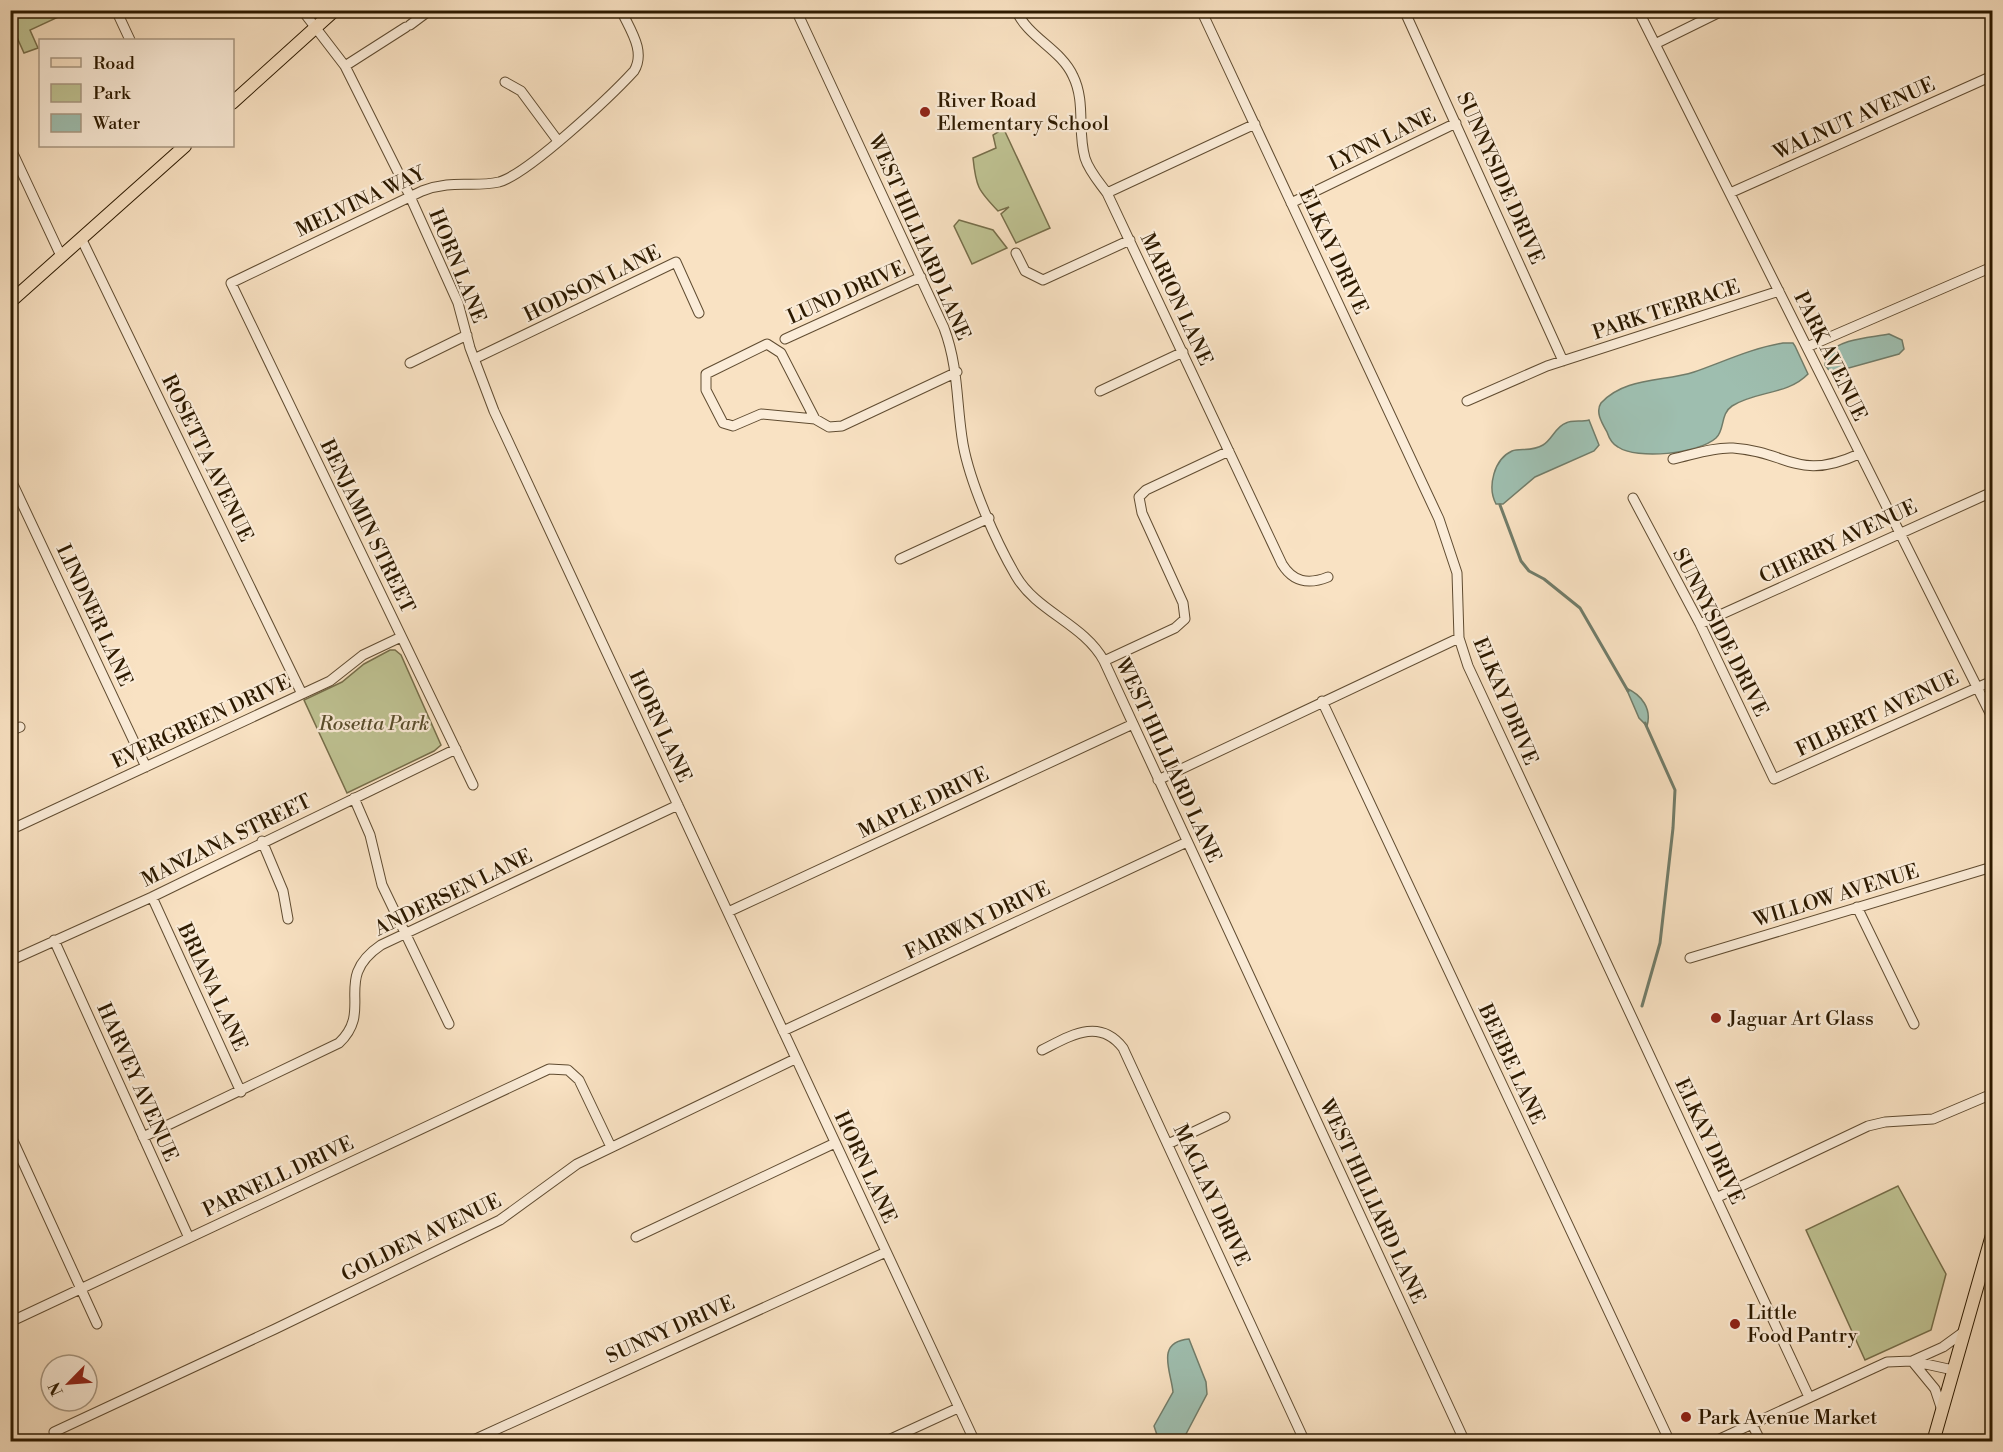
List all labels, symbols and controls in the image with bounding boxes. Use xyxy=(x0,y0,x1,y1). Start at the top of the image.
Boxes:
legend xyxy=(39,39,234,147)
text: Road xyxy=(93,52,136,75)
street label: WALNUT AVENUE xyxy=(1769,73,1939,167)
text: Park xyxy=(93,82,132,105)
place label: River Road Elementary School xyxy=(937,89,1109,137)
street label: SUNNYSIDE DRIVE xyxy=(1450,89,1549,269)
street label: LYNN LANE xyxy=(1325,104,1440,177)
marker: River Road Elementary School xyxy=(918,105,932,119)
text: Water xyxy=(92,112,141,135)
street label: WEST HILLIARD LANE xyxy=(861,130,975,344)
street label: MELVINA WAY xyxy=(292,161,430,243)
street label: ELKAY DRIVE xyxy=(1292,185,1373,319)
street label: HORN LANE xyxy=(422,206,491,327)
street label: MARION LANE xyxy=(1134,229,1217,370)
street label: HODSON LANE xyxy=(520,240,665,328)
street label: LUND DRIVE xyxy=(784,256,910,331)
street label: PARK TERRACE xyxy=(1590,275,1743,346)
street label: PARK AVENUE xyxy=(1787,288,1872,426)
street label: ROSETTA AVENUE xyxy=(155,371,258,546)
street label: BENJAMIN STREET xyxy=(313,435,420,617)
street label: CHERRY AVENUE xyxy=(1756,495,1922,590)
street label: LINDNER LANE xyxy=(50,541,137,691)
street label: SUNNYSIDE DRIVE xyxy=(1666,544,1773,721)
street label: ELKAY DRIVE xyxy=(1466,634,1543,769)
street label: WEST HILLIARD LANE xyxy=(1109,653,1226,867)
street label: FILBERT AVENUE xyxy=(1792,666,1963,763)
street label: HORN LANE xyxy=(623,667,697,787)
street label: EVERGREEN DRIVE xyxy=(108,670,295,775)
park label: Rosetta Park xyxy=(318,712,429,737)
street label: MAPLE DRIVE xyxy=(854,762,993,845)
street label: MANZANA STREET xyxy=(138,789,316,893)
street label: ANDERSEN LANE xyxy=(370,844,537,943)
street label: WILLOW AVENUE xyxy=(1750,859,1922,934)
street label: FAIRWAY DRIVE xyxy=(901,877,1054,966)
street label: BRIANA LANE xyxy=(171,919,252,1056)
street label: HARVEY AVENUE xyxy=(90,999,183,1166)
street label: BEEBE LANE xyxy=(1471,999,1549,1129)
place label: Jaguar Art Glass xyxy=(1727,1007,1874,1032)
marker: Jaguar Art Glass xyxy=(1709,1011,1723,1025)
street label: ELKAY DRIVE xyxy=(1668,1075,1749,1209)
street label: WEST HILLIARD LANE xyxy=(1313,1094,1430,1308)
street label: HORN LANE xyxy=(828,1108,902,1228)
street label: MACLAY DRIVE xyxy=(1167,1121,1254,1271)
street label: PARNELL DRIVE xyxy=(199,1131,358,1223)
street label: GOLDEN AVENUE xyxy=(338,1189,506,1288)
street label: SUNNY DRIVE xyxy=(602,1291,739,1370)
place label: Little Food Pantry xyxy=(1747,1301,1858,1349)
marker: Little Food Pantry xyxy=(1728,1317,1742,1331)
north arrow xyxy=(39,1353,99,1413)
text: N xyxy=(44,1379,68,1399)
place label: Park Avenue Market xyxy=(1698,1406,1877,1431)
marker: Park Avenue Market xyxy=(1679,1410,1693,1424)

